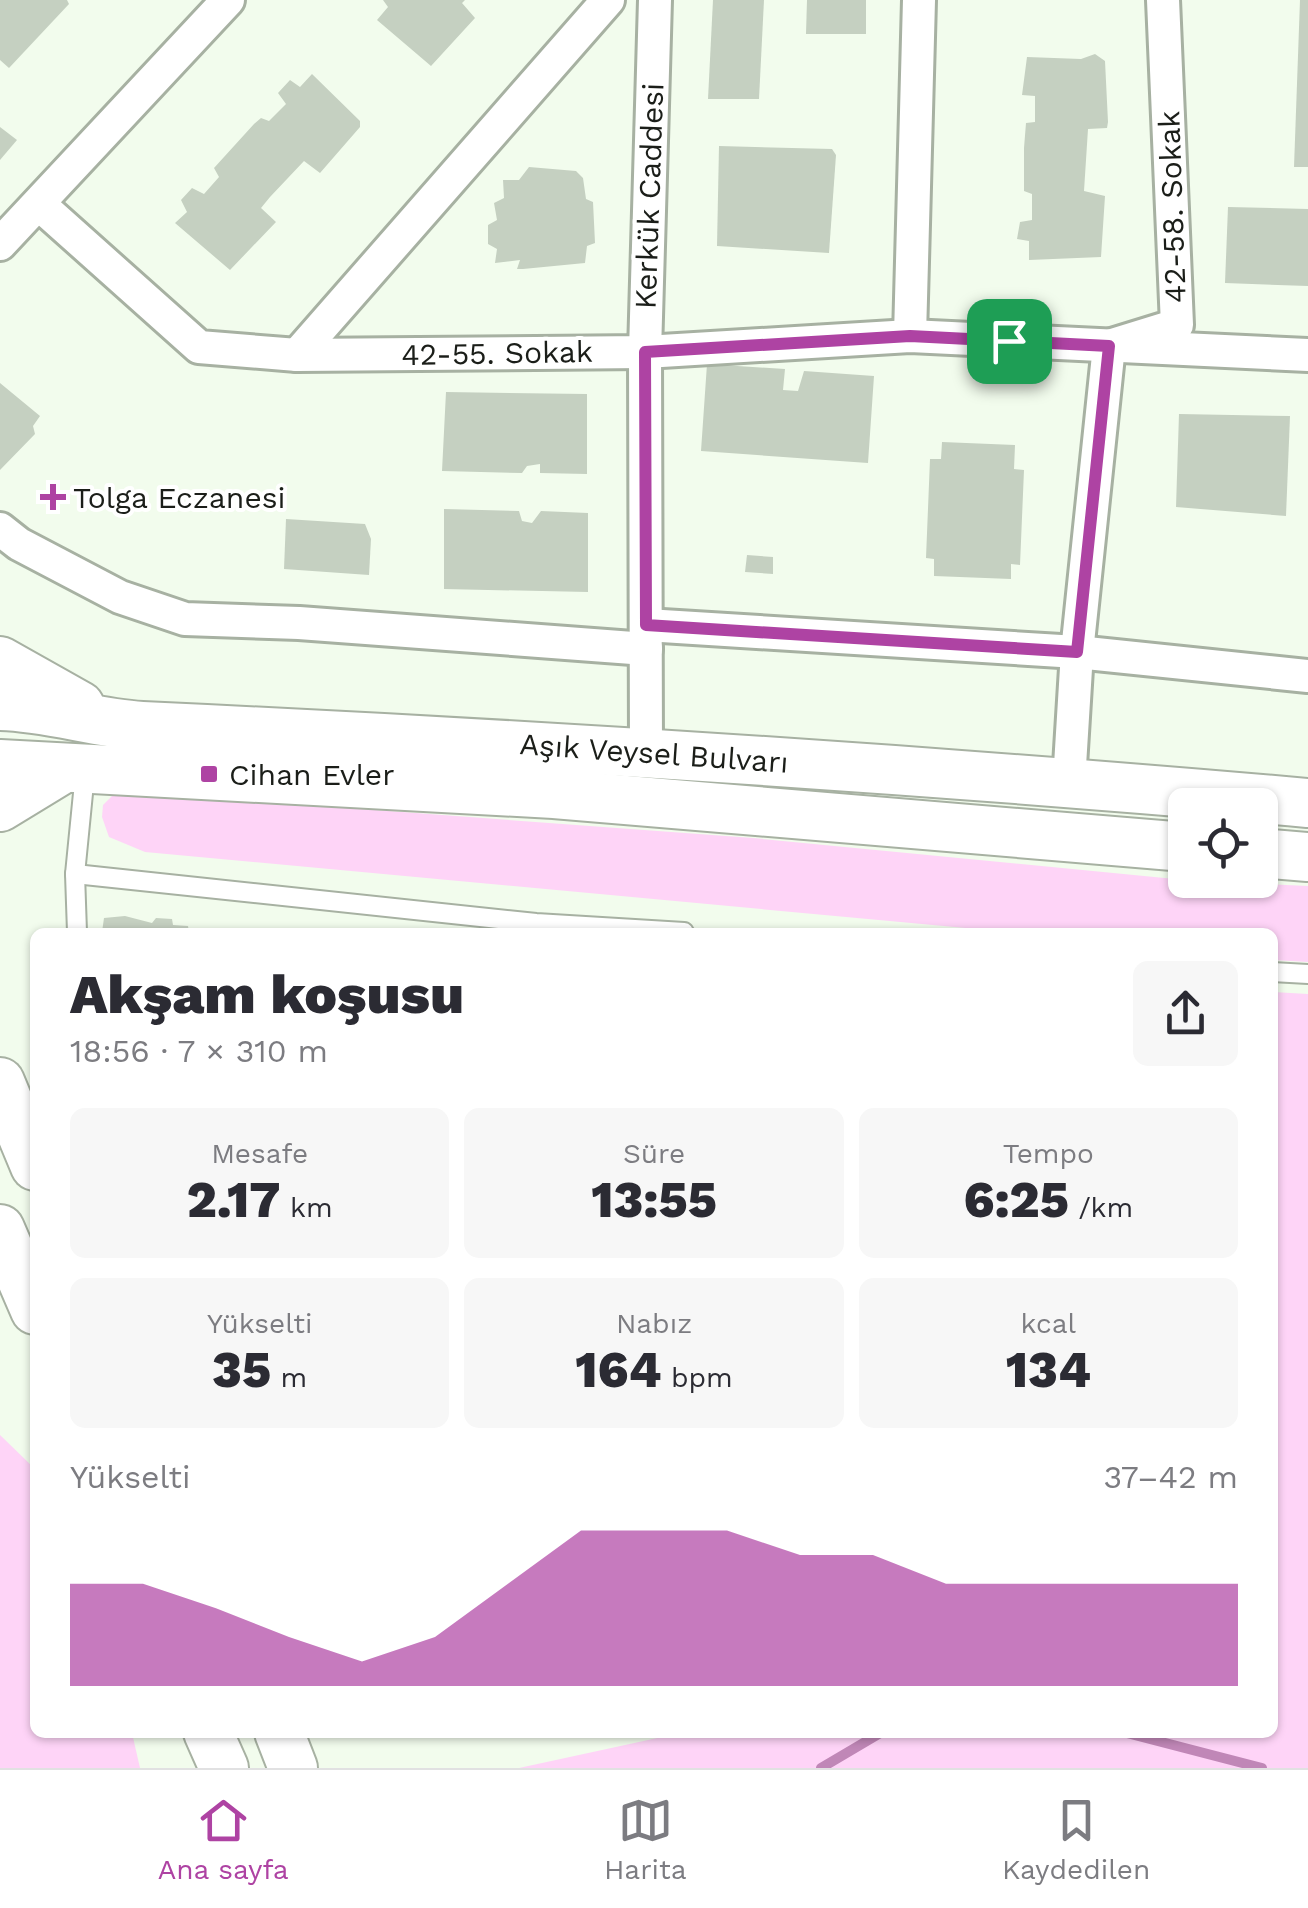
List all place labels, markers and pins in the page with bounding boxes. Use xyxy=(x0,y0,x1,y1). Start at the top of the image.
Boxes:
pin xyxy=(967,299,1052,384)
place label: Tolga Eczanesi xyxy=(73,480,286,515)
marker: Tolga Eczanesi xyxy=(42,486,64,508)
place label: Cihan Evler xyxy=(229,757,394,792)
marker: Cihan Evler xyxy=(198,763,220,785)

